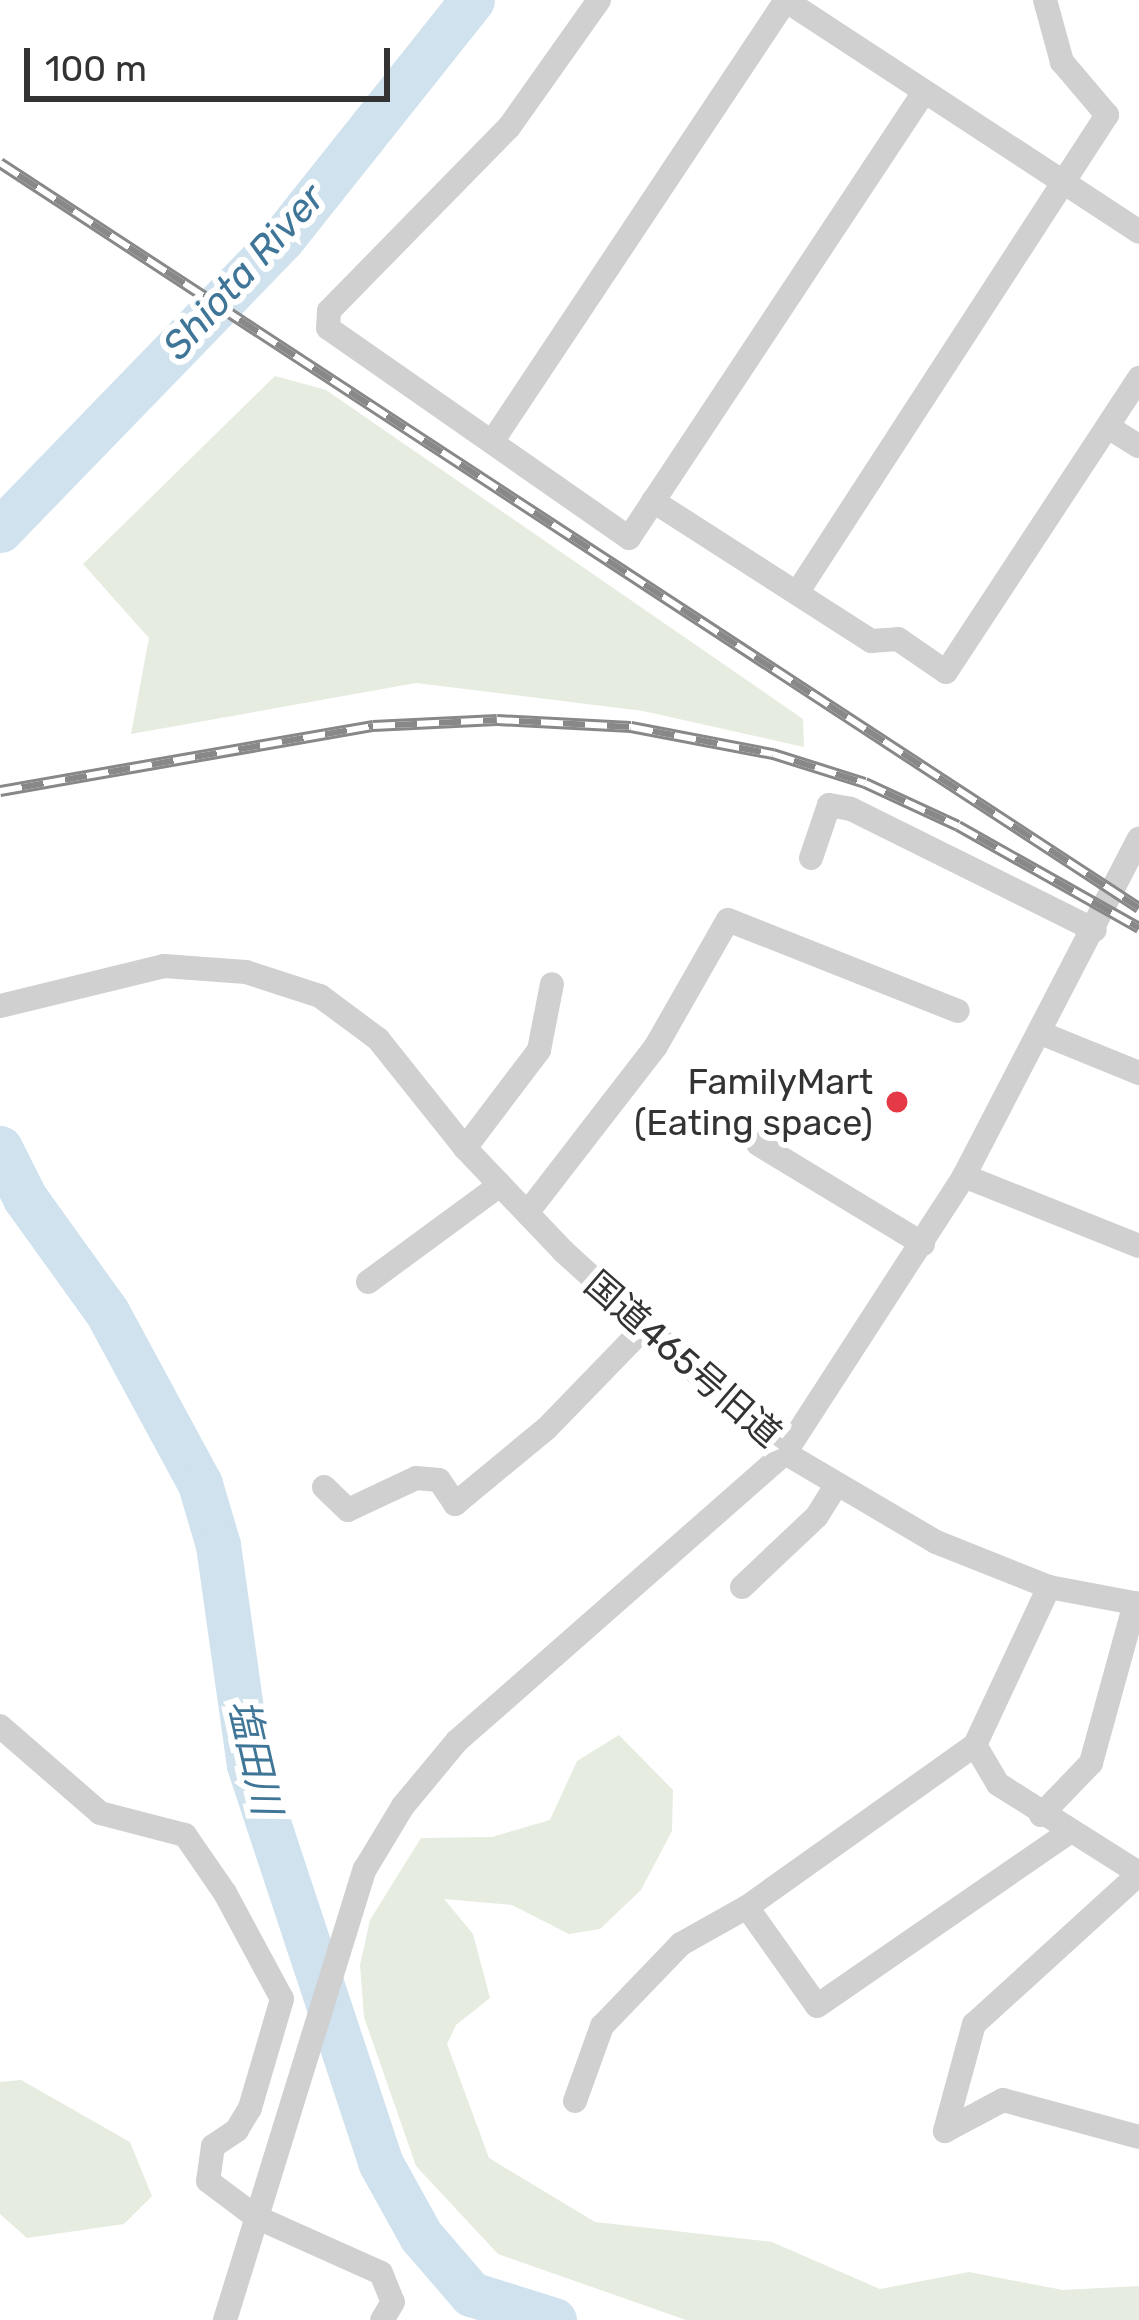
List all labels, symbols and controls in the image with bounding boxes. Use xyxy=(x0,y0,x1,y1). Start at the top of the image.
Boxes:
scale bar xyxy=(30,24,396,98)
text: 100 m xyxy=(45,47,147,90)
water label: Shiota River xyxy=(153,175,335,369)
place label: FamilyMart (Eating space) xyxy=(634,1059,873,1144)
marker: FamilyMart (Eating space) xyxy=(884,1089,910,1115)
street label: 国道465号旧道 xyxy=(576,1262,790,1456)
water label: 塩田川 xyxy=(218,1695,290,1819)

